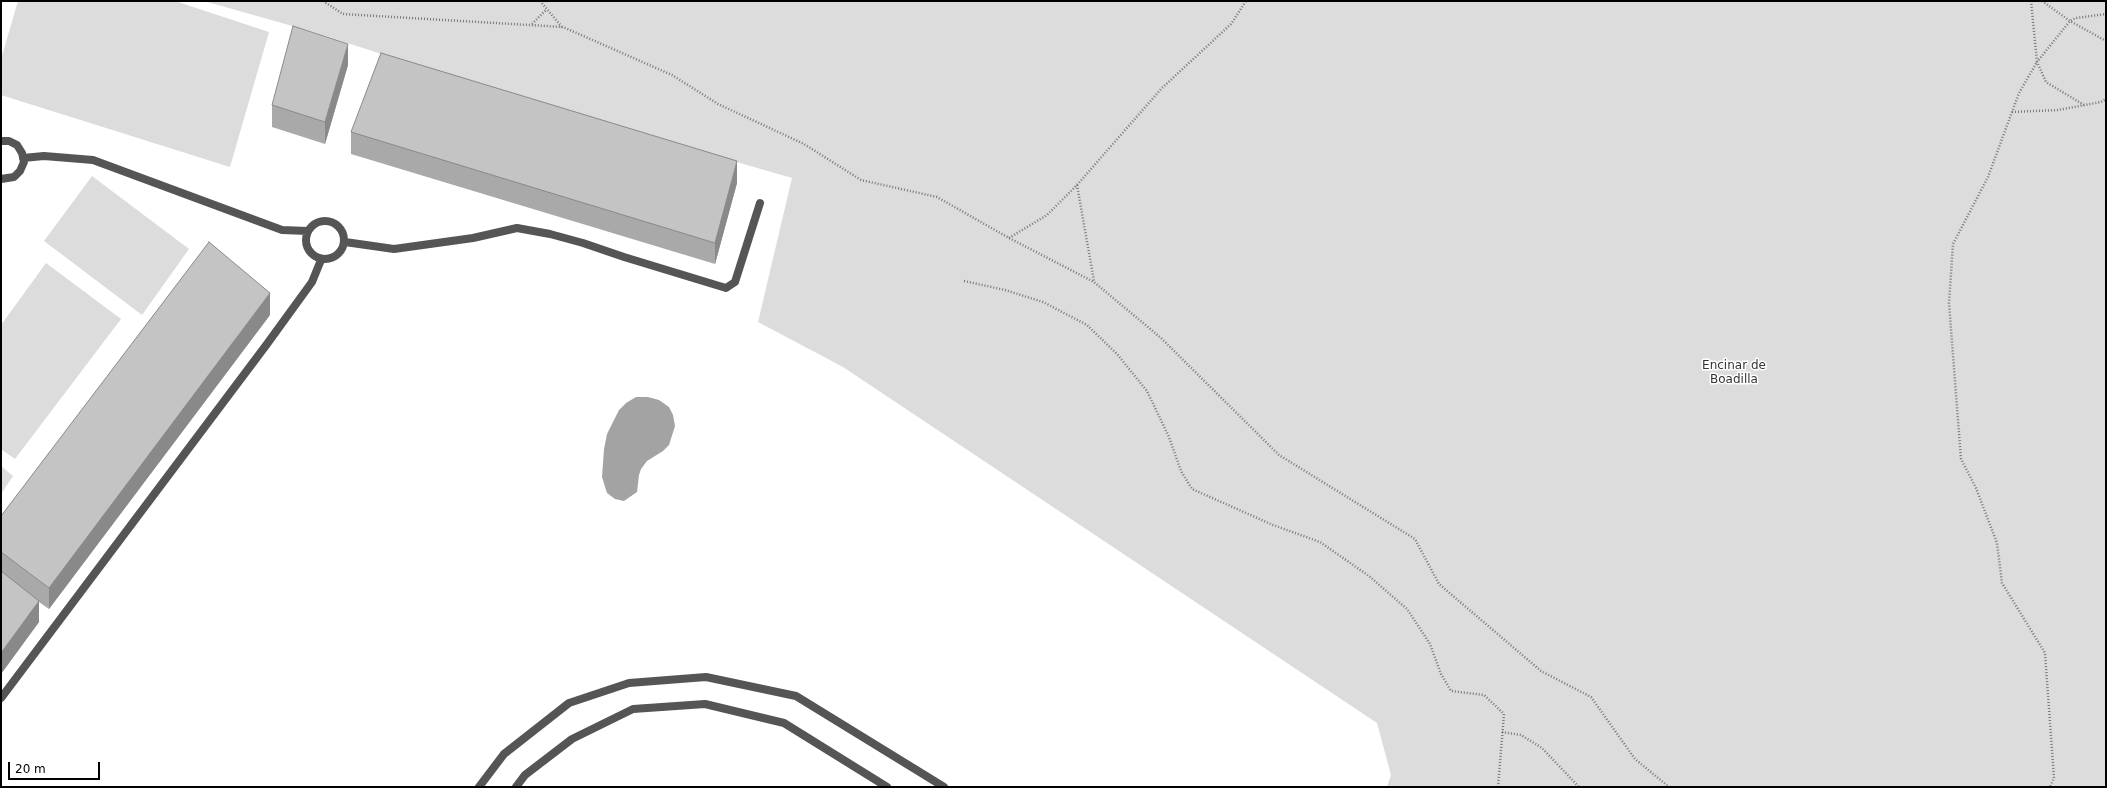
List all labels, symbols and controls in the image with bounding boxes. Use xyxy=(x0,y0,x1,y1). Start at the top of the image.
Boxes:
park label: Encinar de Boadilla xyxy=(1702,359,1766,387)
scale bar xyxy=(10,754,102,780)
text: 20 m xyxy=(15,762,46,776)

